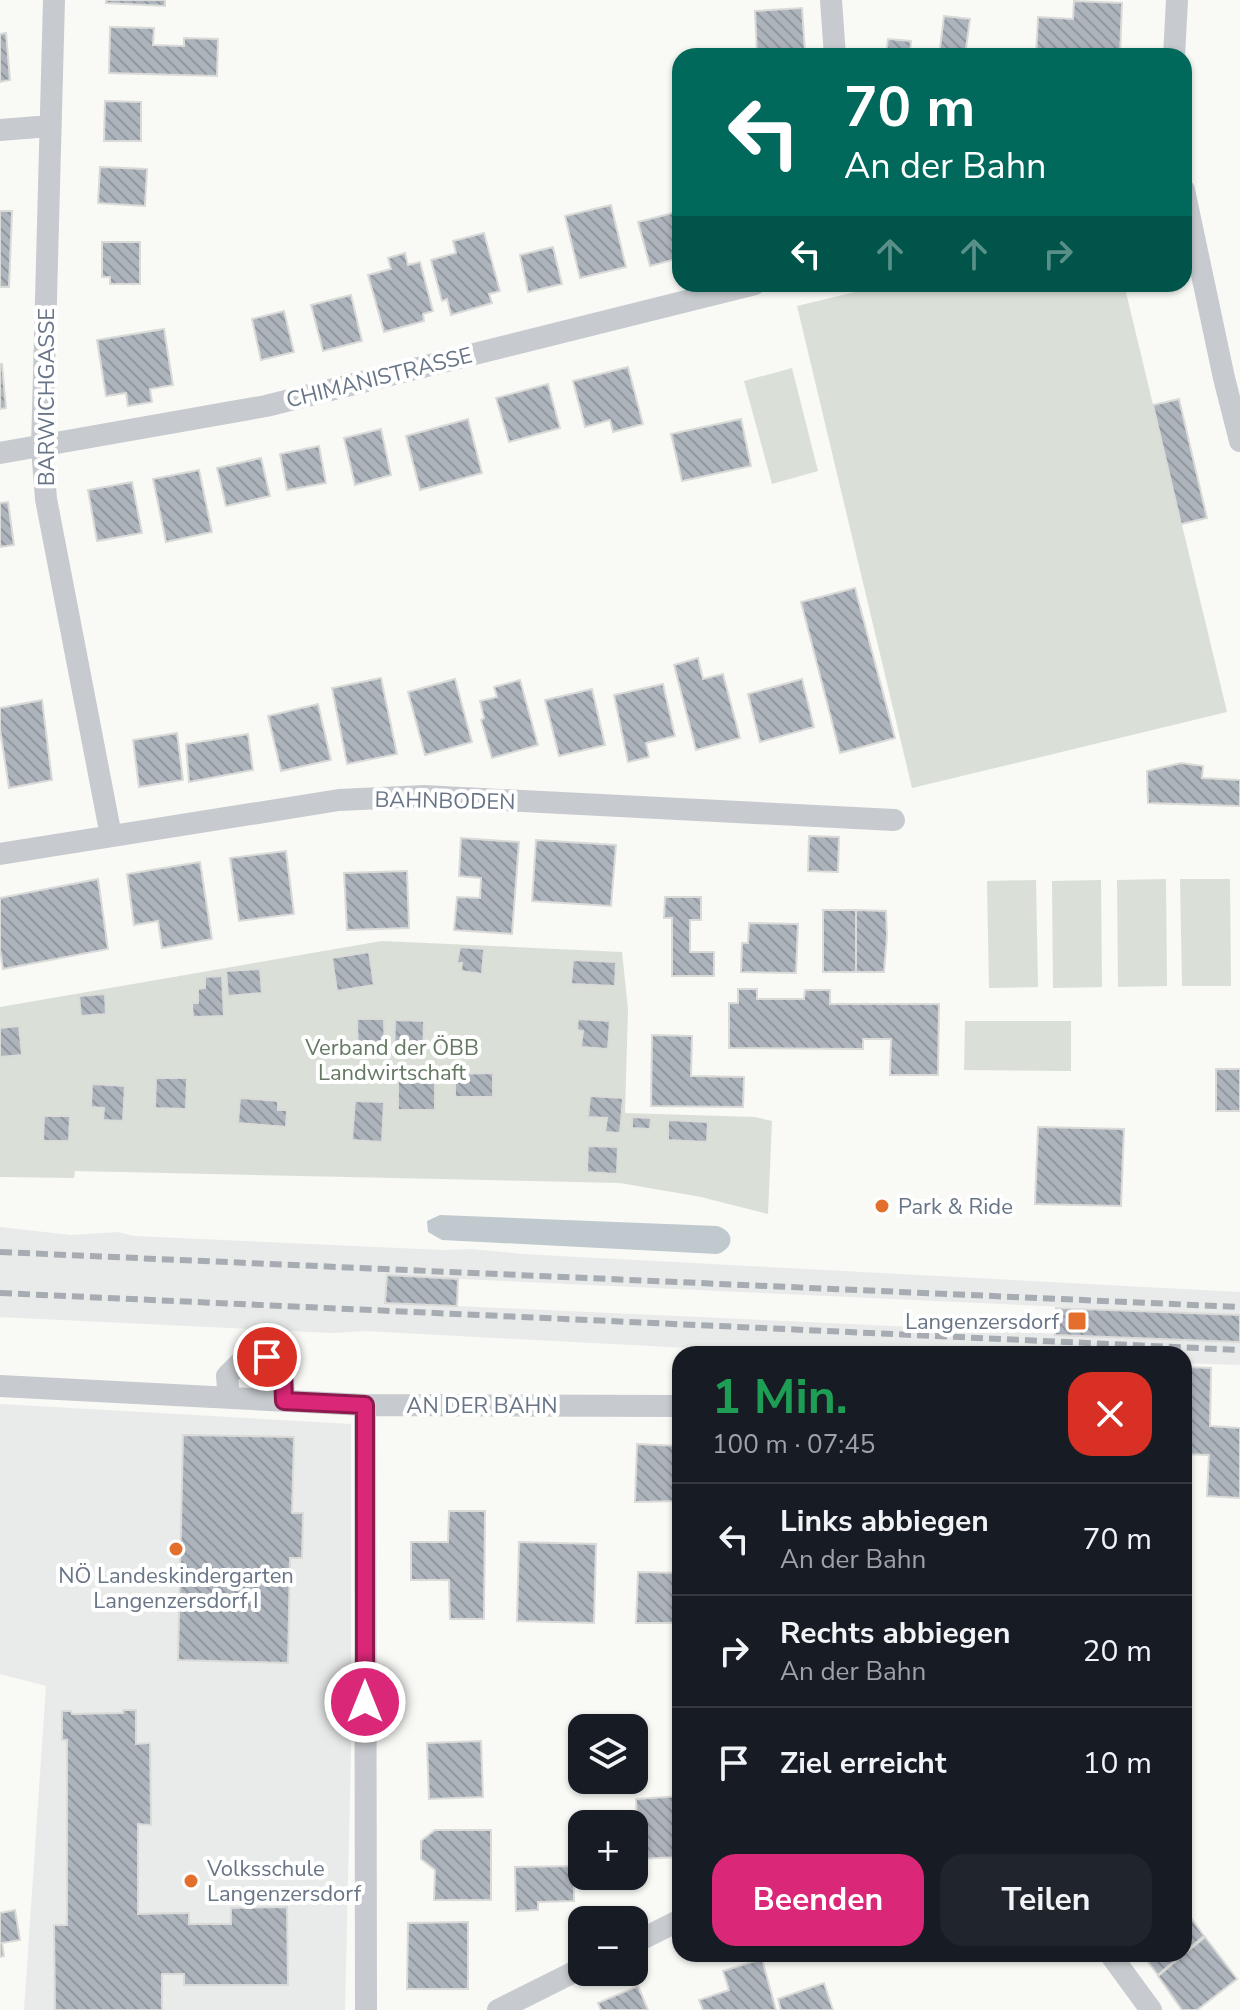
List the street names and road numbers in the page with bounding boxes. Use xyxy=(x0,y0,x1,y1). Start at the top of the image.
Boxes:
street label: BARWICHGASSE xyxy=(32,308,62,486)
street label: CHIMANISTRASSE xyxy=(283,340,475,416)
street label: BAHNBODEN xyxy=(374,785,516,817)
street label: AN DER BAHN xyxy=(406,1391,558,1421)

